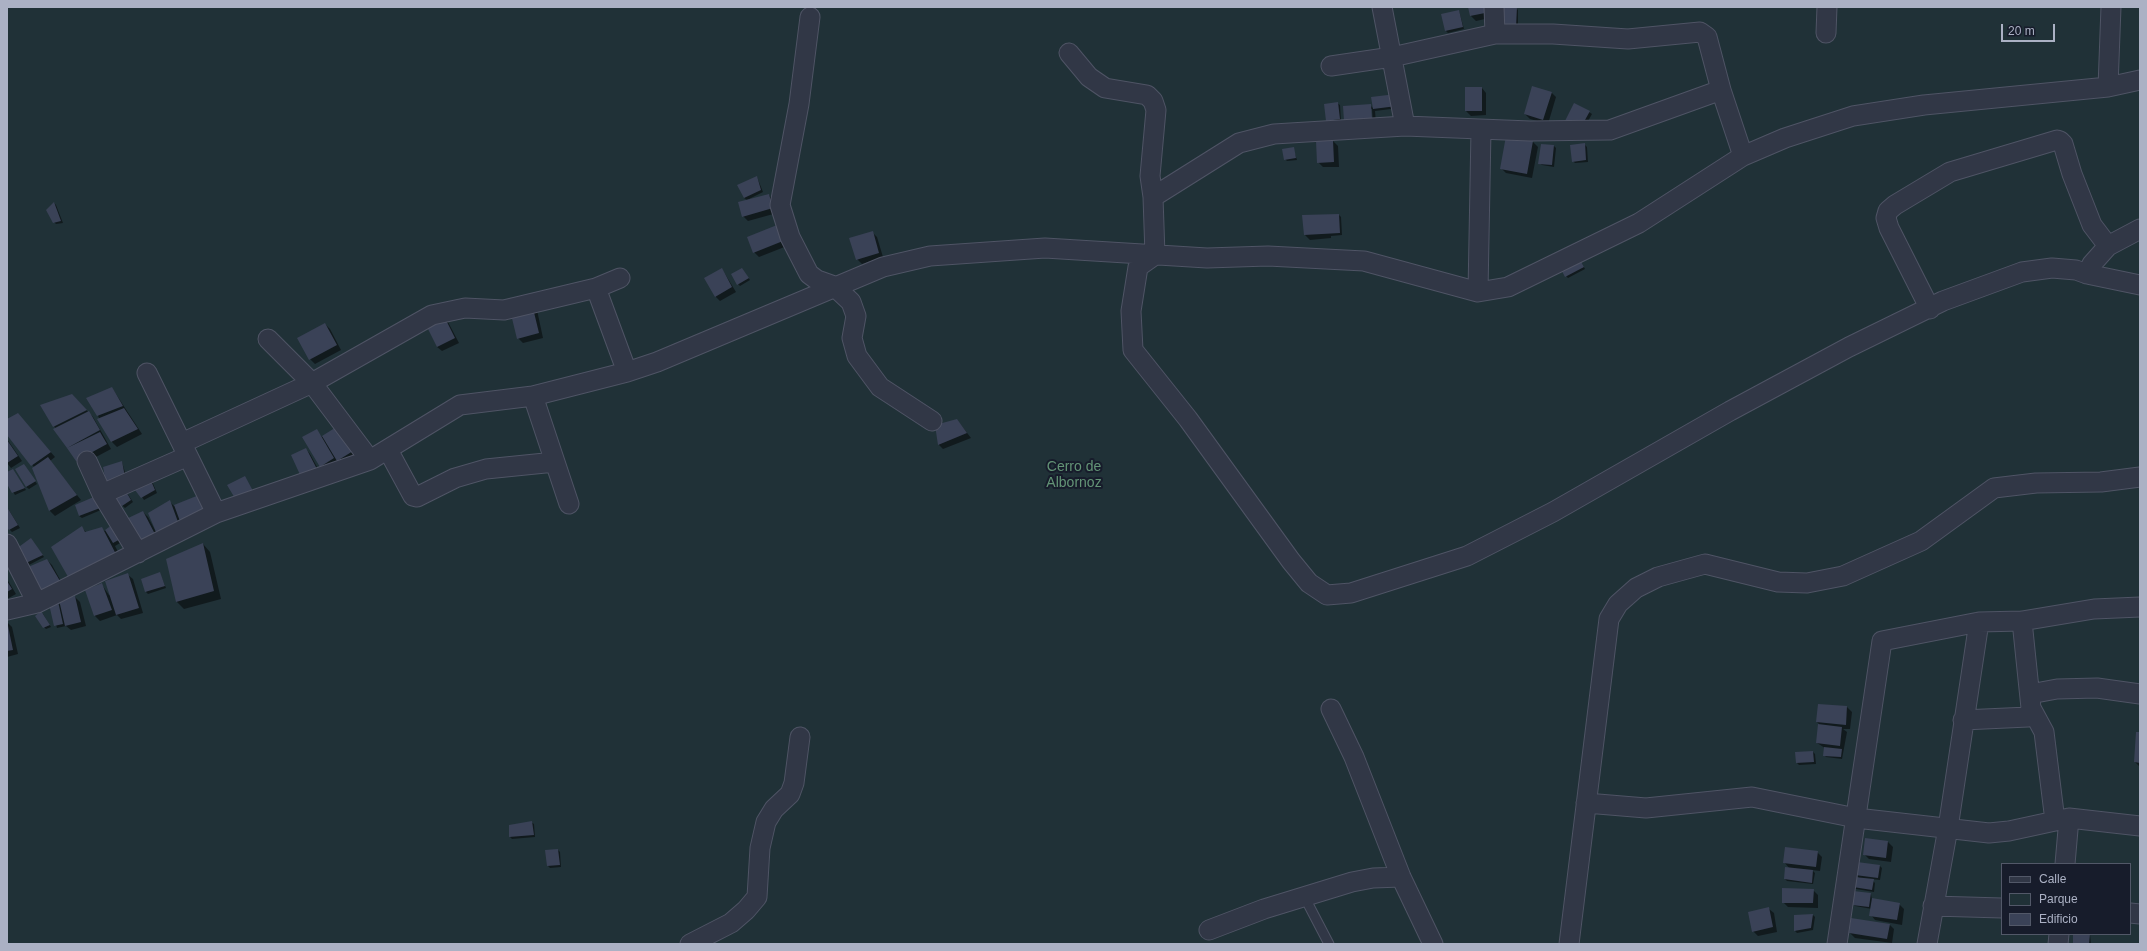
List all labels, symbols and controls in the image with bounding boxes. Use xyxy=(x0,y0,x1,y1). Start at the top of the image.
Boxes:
scale bar xyxy=(2003,16,2057,42)
text: 20 m xyxy=(2008,24,2035,38)
park label: Cerro de Albornoz xyxy=(1046,459,1102,492)
legend xyxy=(2001,863,2131,935)
text: Calle xyxy=(2039,872,2066,886)
text: Parque xyxy=(2039,892,2078,906)
text: Edificio xyxy=(2039,912,2078,926)

